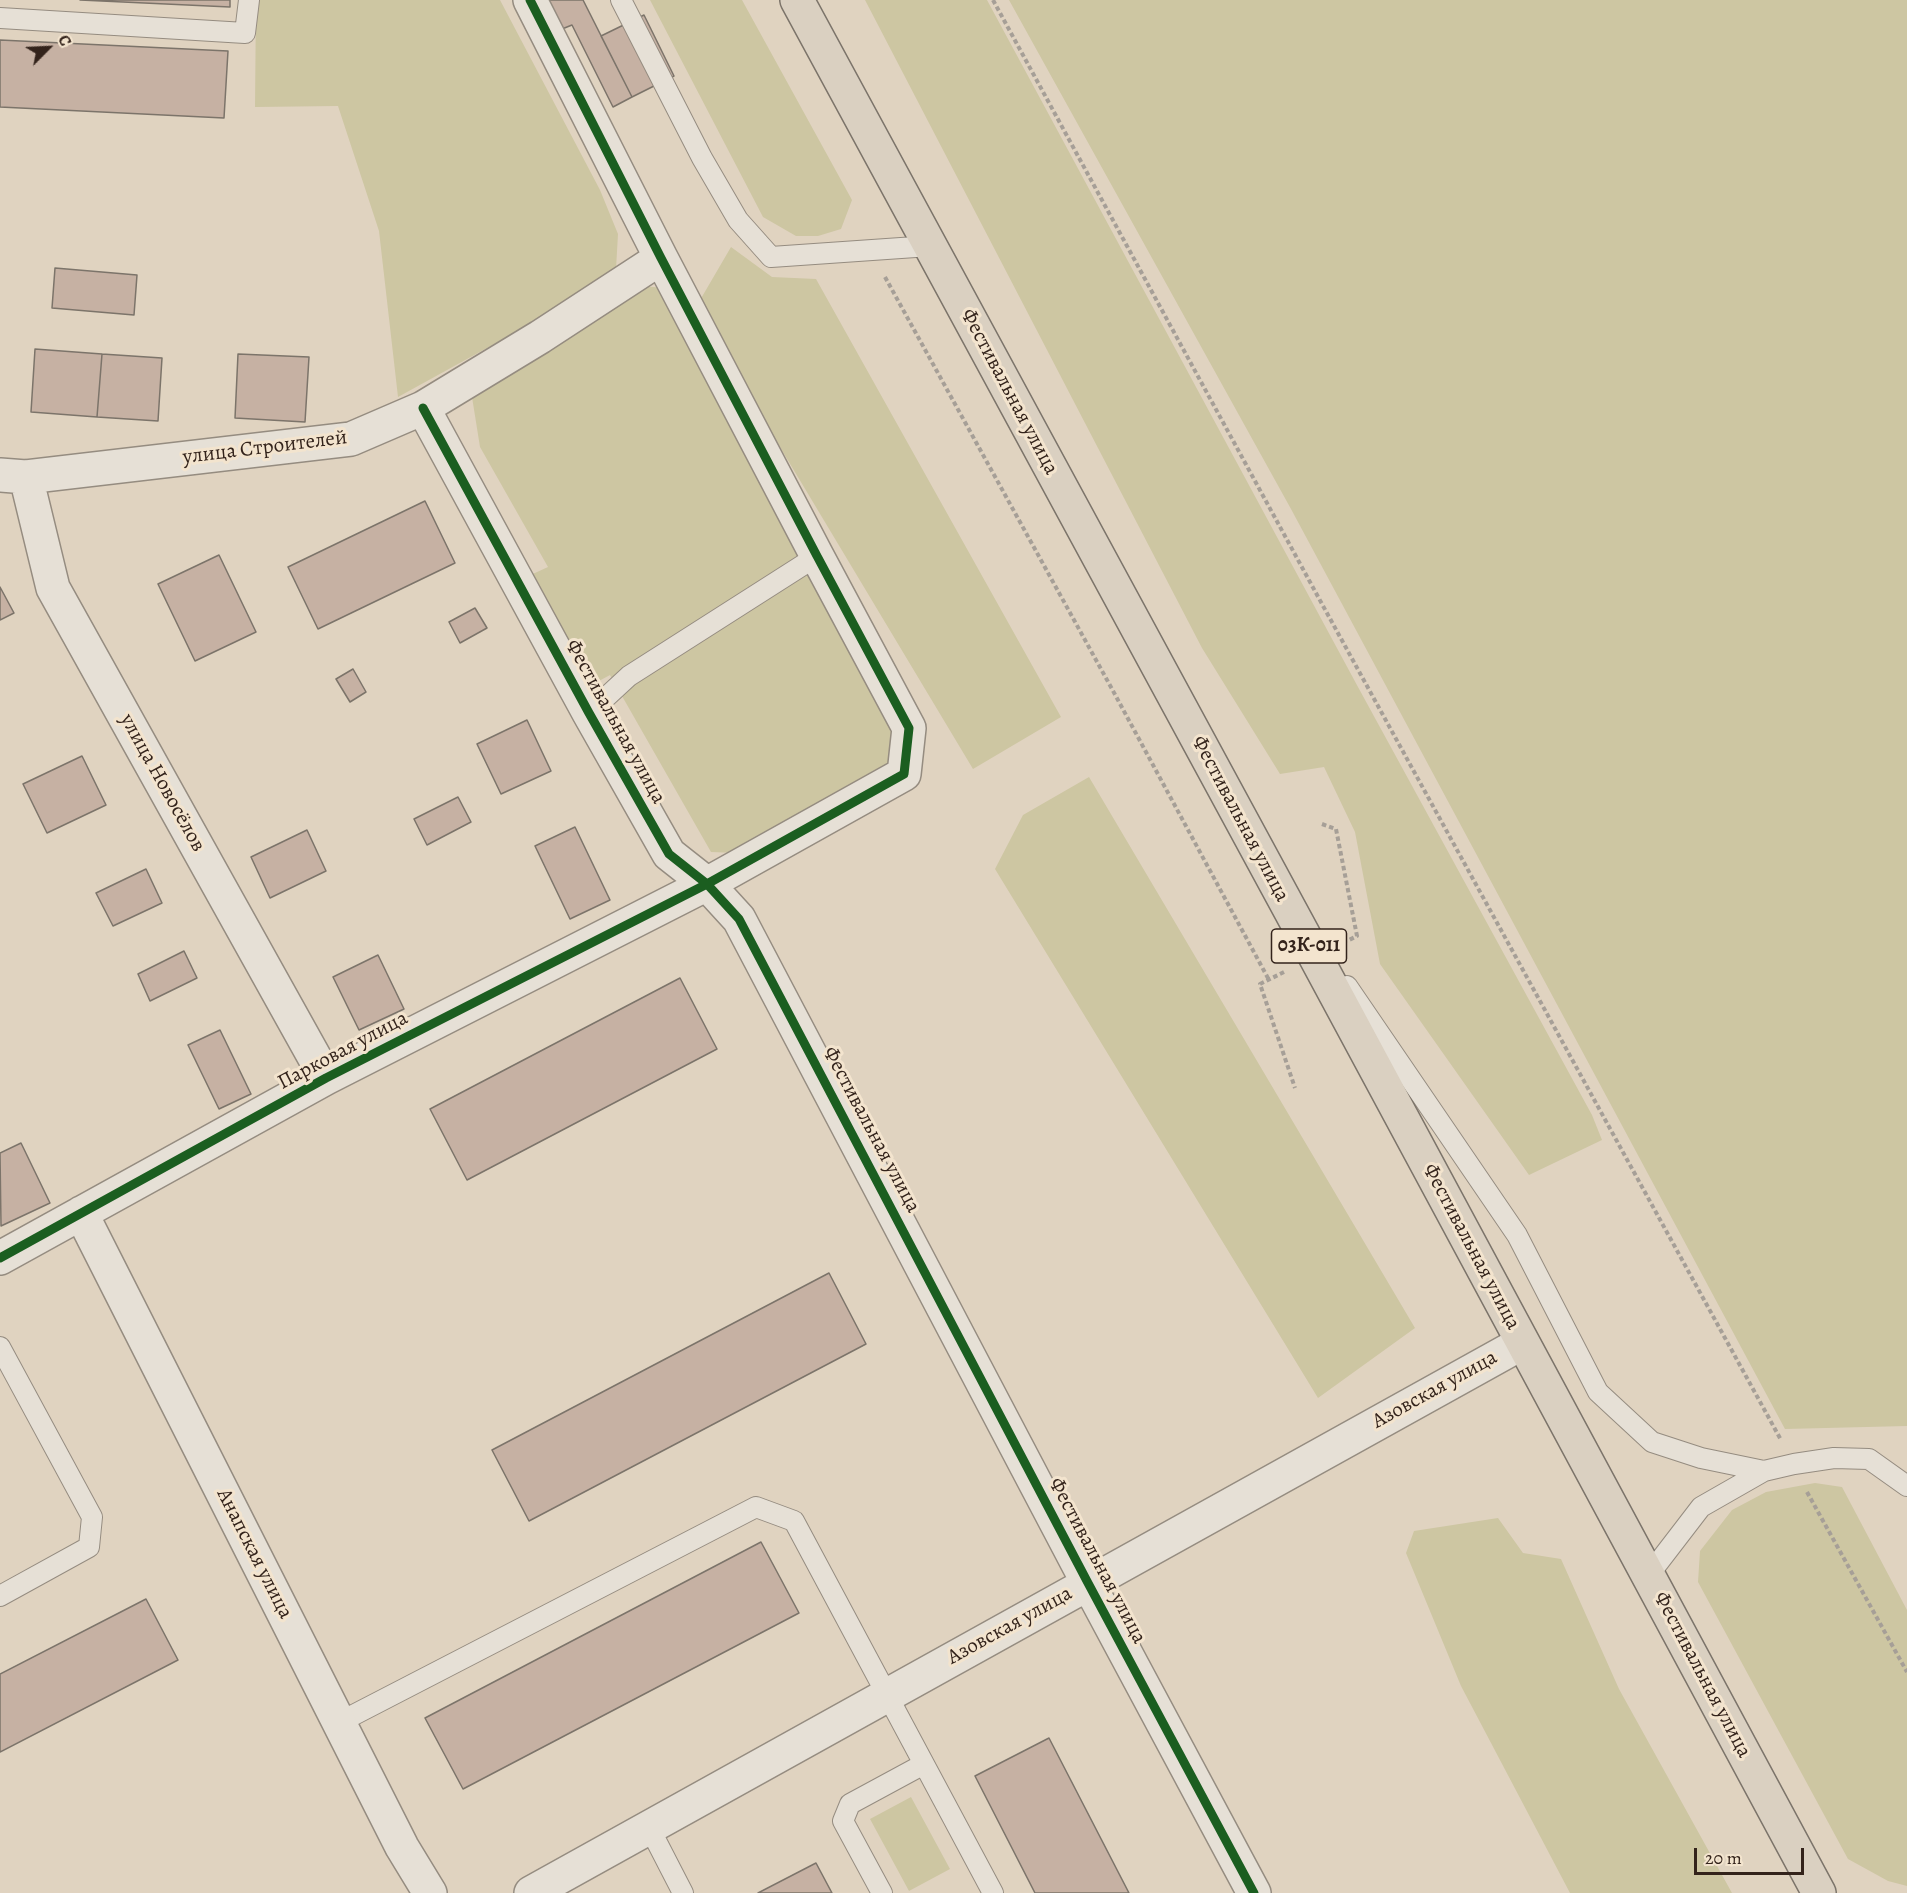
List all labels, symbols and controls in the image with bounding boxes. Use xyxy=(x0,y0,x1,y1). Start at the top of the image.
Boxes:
north arrow xyxy=(18,18,78,78)
text: С xyxy=(52,32,76,50)
street label: Фестивальная улица xyxy=(955,305,1063,479)
street label: улица Строителей xyxy=(181,425,349,471)
street label: Фестивальная улица xyxy=(559,635,671,809)
street label: улица Новосёлов xyxy=(114,710,210,856)
street label: Фестивальная улица xyxy=(1186,732,1294,906)
road number: 03К-011 xyxy=(1272,929,1346,963)
street label: Парковая улица xyxy=(274,1006,412,1096)
street label: Фестивальная улица xyxy=(817,1043,925,1217)
street label: Фестивальная улица xyxy=(1417,1160,1525,1334)
street label: Азовская улица xyxy=(1368,1345,1502,1435)
street label: Фестивальная улица xyxy=(1043,1474,1151,1648)
street label: Анапская улица xyxy=(210,1485,298,1623)
street label: Азовская улица xyxy=(943,1581,1077,1671)
street label: Фестивальная улица xyxy=(1648,1588,1756,1762)
scale bar xyxy=(1697,1836,1806,1874)
text: 20 m xyxy=(1705,1846,1742,1870)

